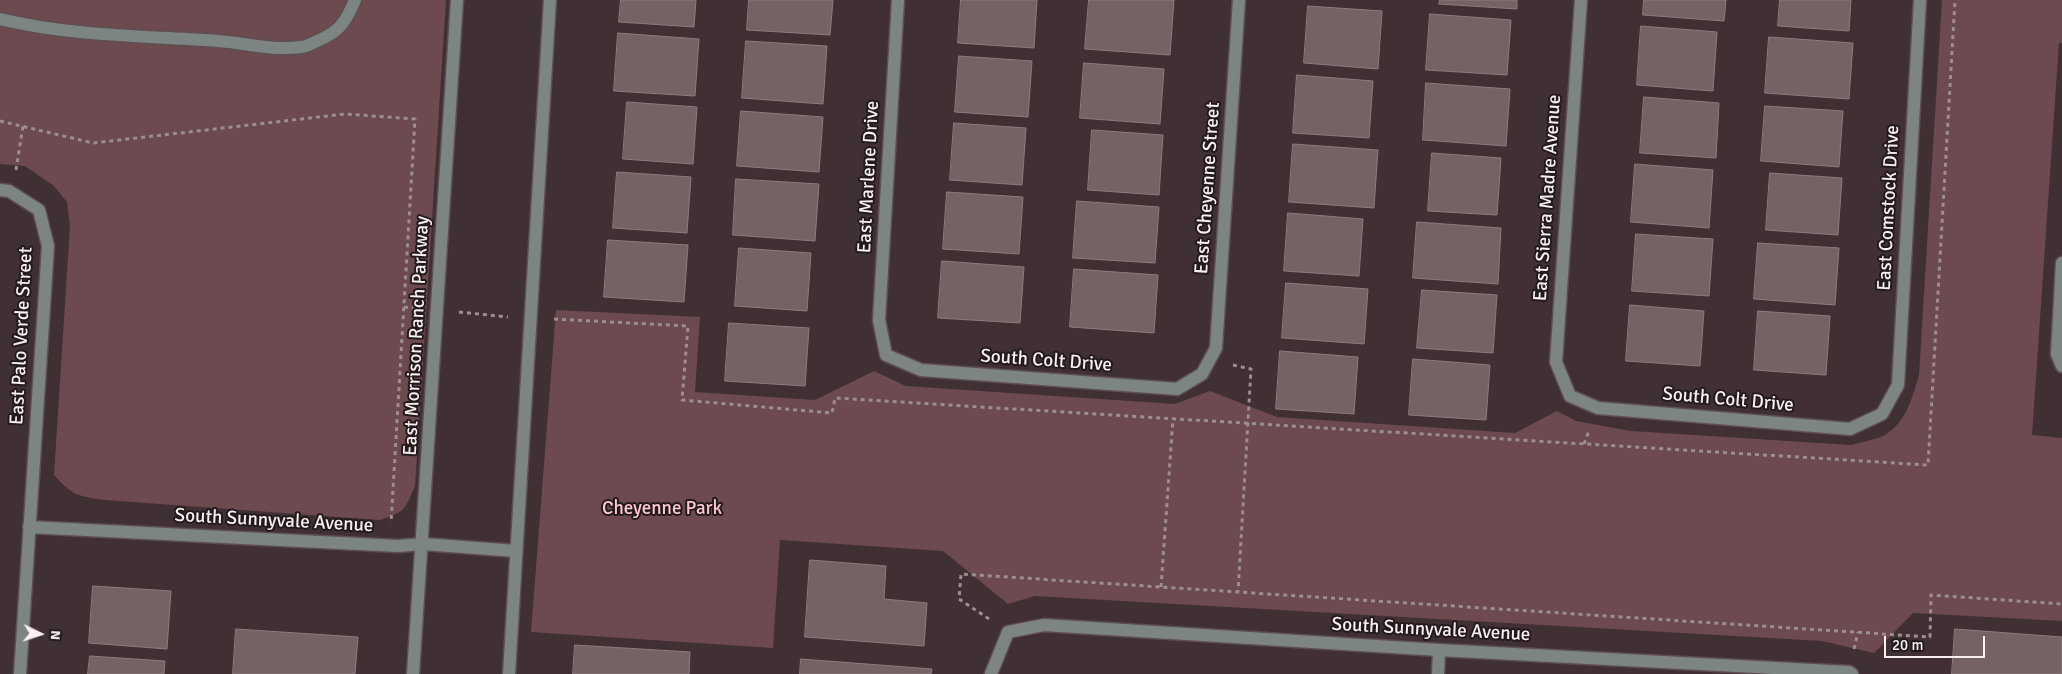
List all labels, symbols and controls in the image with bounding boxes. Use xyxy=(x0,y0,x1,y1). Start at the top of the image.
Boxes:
street label: East Sierra Madre Avenue xyxy=(1529,94,1567,302)
street label: East Marlene Drive xyxy=(854,100,884,254)
street label: East Cheyenne Street xyxy=(1191,101,1225,275)
street label: East Comstock Drive xyxy=(1873,125,1905,291)
street label: East Morrison Ranch Parkway xyxy=(399,216,435,456)
street label: East Palo Verde Street xyxy=(6,246,38,426)
street label: South Colt Drive xyxy=(979,345,1113,377)
street label: South Colt Drive xyxy=(1661,383,1795,417)
park label: Cheyenne Park xyxy=(602,498,722,520)
street label: South Sunnyvale Avenue xyxy=(174,504,374,538)
north arrow xyxy=(15,609,65,659)
street label: South Sunnyvale Avenue xyxy=(1331,613,1531,647)
scale bar xyxy=(1887,626,1988,658)
text: N xyxy=(47,630,64,641)
text: 20 m xyxy=(1892,636,1923,654)

